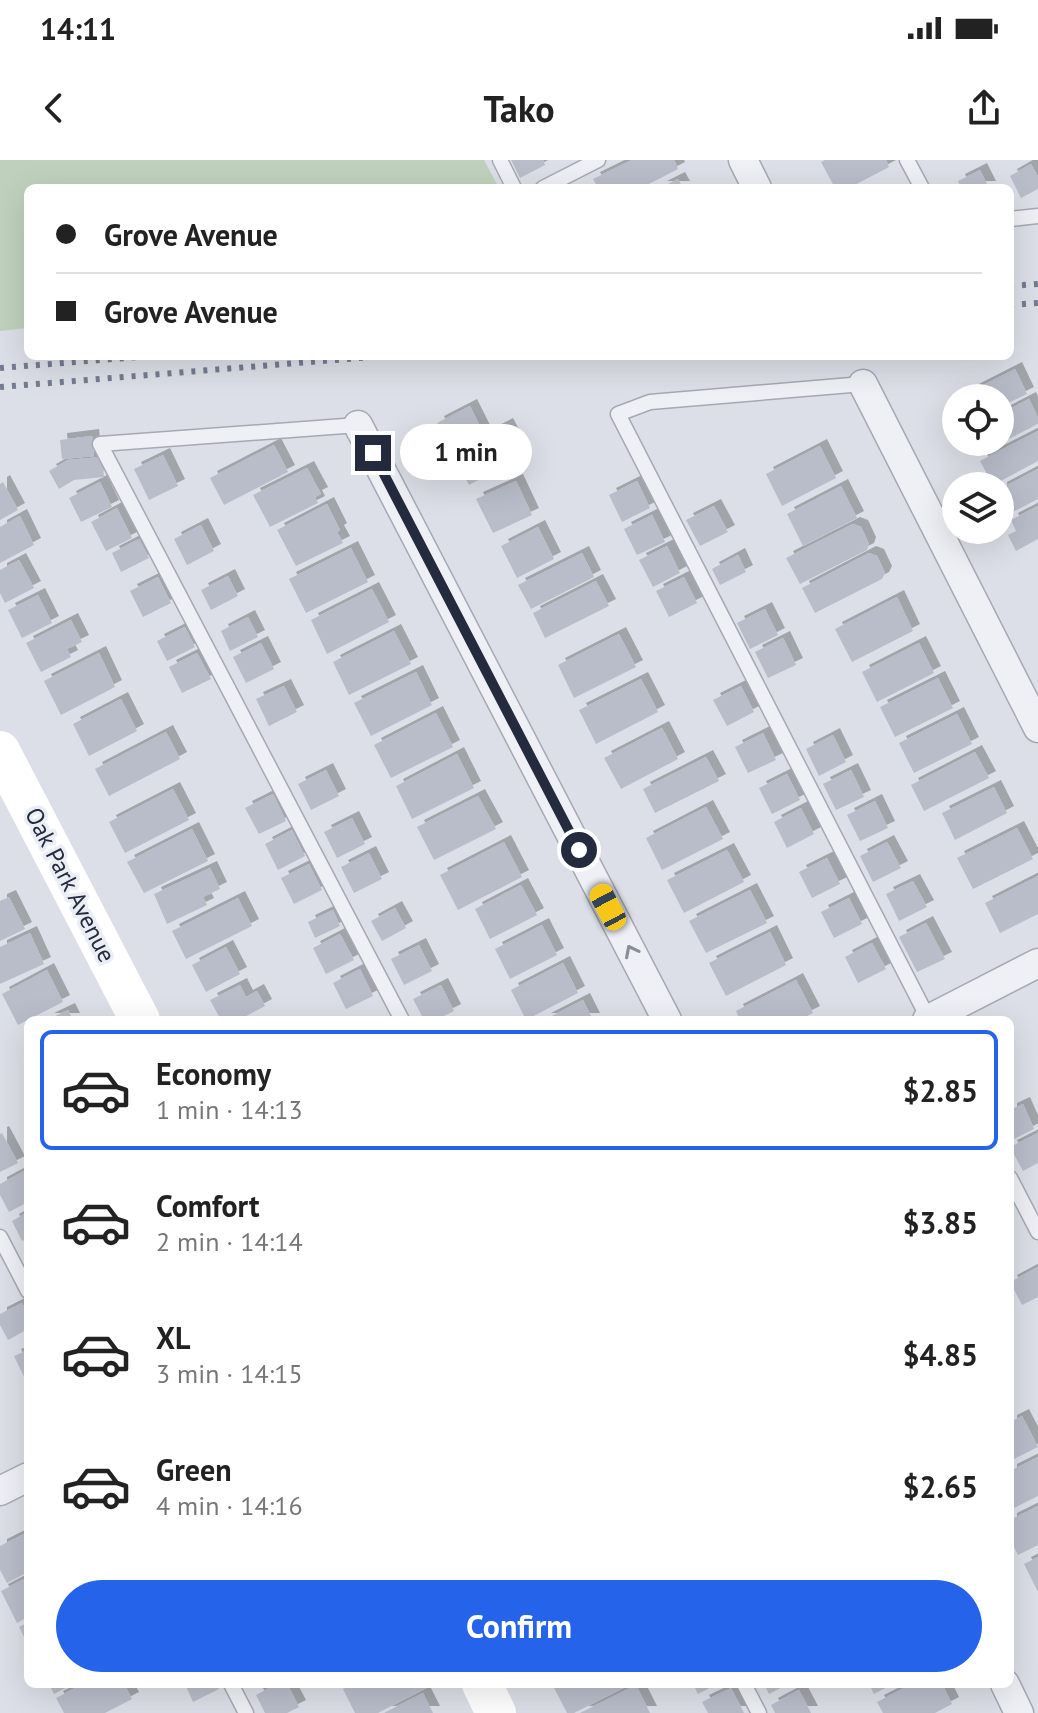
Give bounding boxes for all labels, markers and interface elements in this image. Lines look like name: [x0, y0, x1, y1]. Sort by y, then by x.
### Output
text: 14:11: [40, 9, 116, 48]
text: Tako: [483, 85, 555, 132]
icon: back: [32, 86, 76, 130]
icon: share: [962, 86, 1006, 130]
text: Grove Avenue: [104, 215, 278, 254]
text: Grove Avenue: [104, 292, 278, 331]
map controls: [942, 384, 1014, 544]
button: locate: [942, 384, 1014, 456]
callout: 1 min: [401, 425, 533, 481]
route end: [355, 435, 391, 471]
text: 1 min: [434, 435, 498, 468]
button: layers: [942, 472, 1014, 544]
street label: Oak Park Avenue: [18, 802, 123, 967]
route start: [561, 832, 597, 868]
car: [586, 880, 630, 934]
one-way arrow: [625, 944, 640, 959]
icon: car: [60, 1054, 132, 1126]
text: Economy: [156, 1054, 271, 1093]
text: $2.85: [903, 1071, 978, 1110]
text: 1 min · 14:13: [156, 1093, 303, 1126]
icon: car: [60, 1186, 132, 1258]
text: Comfort: [156, 1186, 259, 1225]
text: $3.85: [903, 1203, 978, 1242]
text: 2 min · 14:14: [156, 1225, 303, 1258]
icon: car: [60, 1318, 132, 1390]
text: XL: [156, 1318, 190, 1357]
text: $4.85: [903, 1335, 978, 1374]
text: 3 min · 14:15: [156, 1357, 303, 1390]
icon: car: [60, 1450, 132, 1522]
text: Green: [156, 1450, 231, 1489]
text: $2.65: [903, 1467, 978, 1506]
text: 4 min · 14:16: [156, 1489, 303, 1522]
button: Confirm: [56, 1580, 982, 1672]

